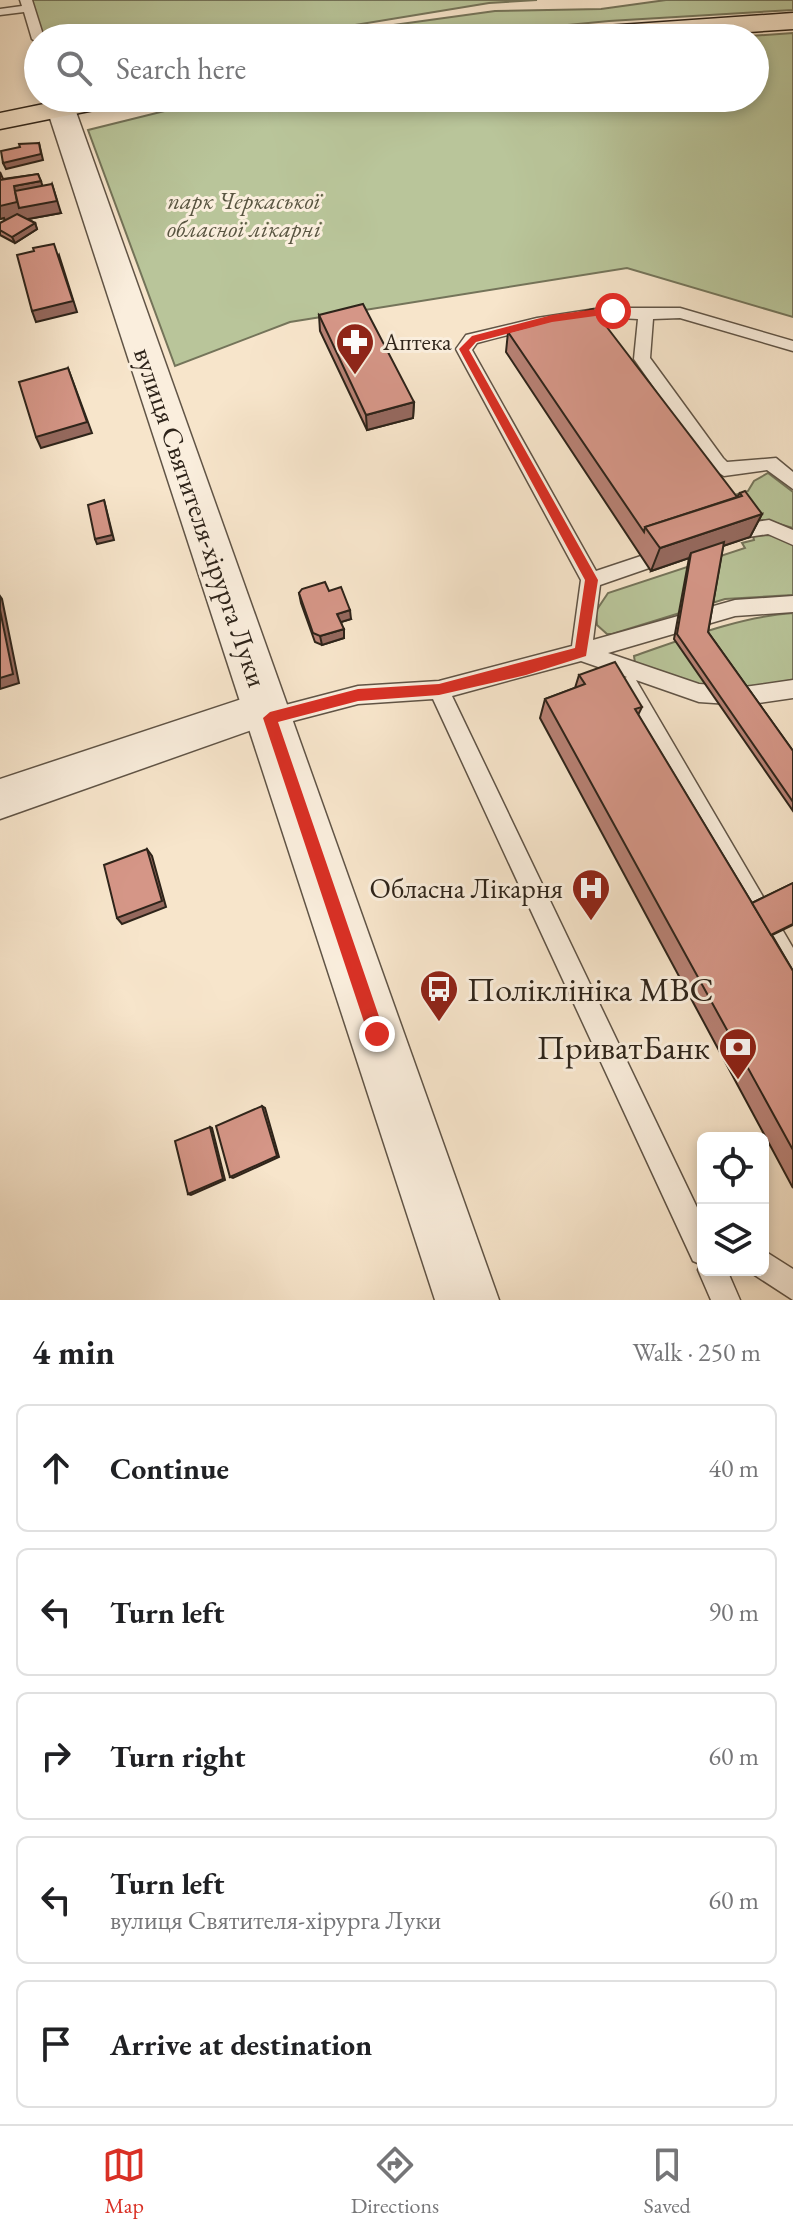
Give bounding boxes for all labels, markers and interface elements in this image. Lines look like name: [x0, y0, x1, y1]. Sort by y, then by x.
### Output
search box: [24, 24, 769, 112]
icon: search: [52, 46, 96, 90]
text: Search here: [116, 49, 246, 88]
park label: парк Черкаської обласної лікарні: [167, 185, 324, 244]
route start: [595, 293, 631, 329]
pharmacy icon: Аптека: [334, 321, 376, 376]
place label: Аптека: [382, 326, 452, 357]
street label: вулиця Святителя-хірурга Луки: [126, 342, 276, 692]
hospital icon: Обласна Лікарня: [570, 867, 612, 922]
place label: Обласна Лікарня: [370, 870, 563, 906]
place label: Поліклініка МВС: [467, 967, 714, 1011]
bus stop icon: Поліклініка МВС: [418, 968, 460, 1023]
route end: [359, 1016, 395, 1052]
place label: ПриватБанк: [537, 1025, 710, 1069]
bank icon: ПриватБанк: [717, 1026, 759, 1081]
map controls: [697, 1132, 769, 1276]
button: locate: [697, 1132, 769, 1204]
button: layers: [697, 1204, 769, 1276]
text: 4 min: [32, 1330, 115, 1374]
text: Walk · 250 m: [633, 1335, 761, 1369]
icon: ahead: [34, 1446, 78, 1490]
text: Continue: [110, 1449, 229, 1488]
text: 40 m: [709, 1451, 759, 1485]
icon: left: [34, 1590, 78, 1634]
text: Turn left: [110, 1593, 224, 1632]
text: 90 m: [709, 1595, 759, 1629]
icon: right: [34, 1734, 78, 1778]
text: Turn right: [110, 1737, 246, 1776]
text: 60 m: [709, 1739, 759, 1773]
text: Turn left: [110, 1864, 224, 1903]
icon: left: [34, 1878, 78, 1922]
text: 60 m: [709, 1883, 759, 1917]
text: вулиця Святителя-хірурга Луки: [110, 1903, 441, 1937]
icon: arrive: [34, 2022, 78, 2066]
text: Arrive at destination: [110, 2025, 372, 2064]
tab: Map: [102, 2143, 146, 2220]
tab: Directions: [351, 2143, 439, 2220]
tab: Saved: [644, 2143, 691, 2220]

